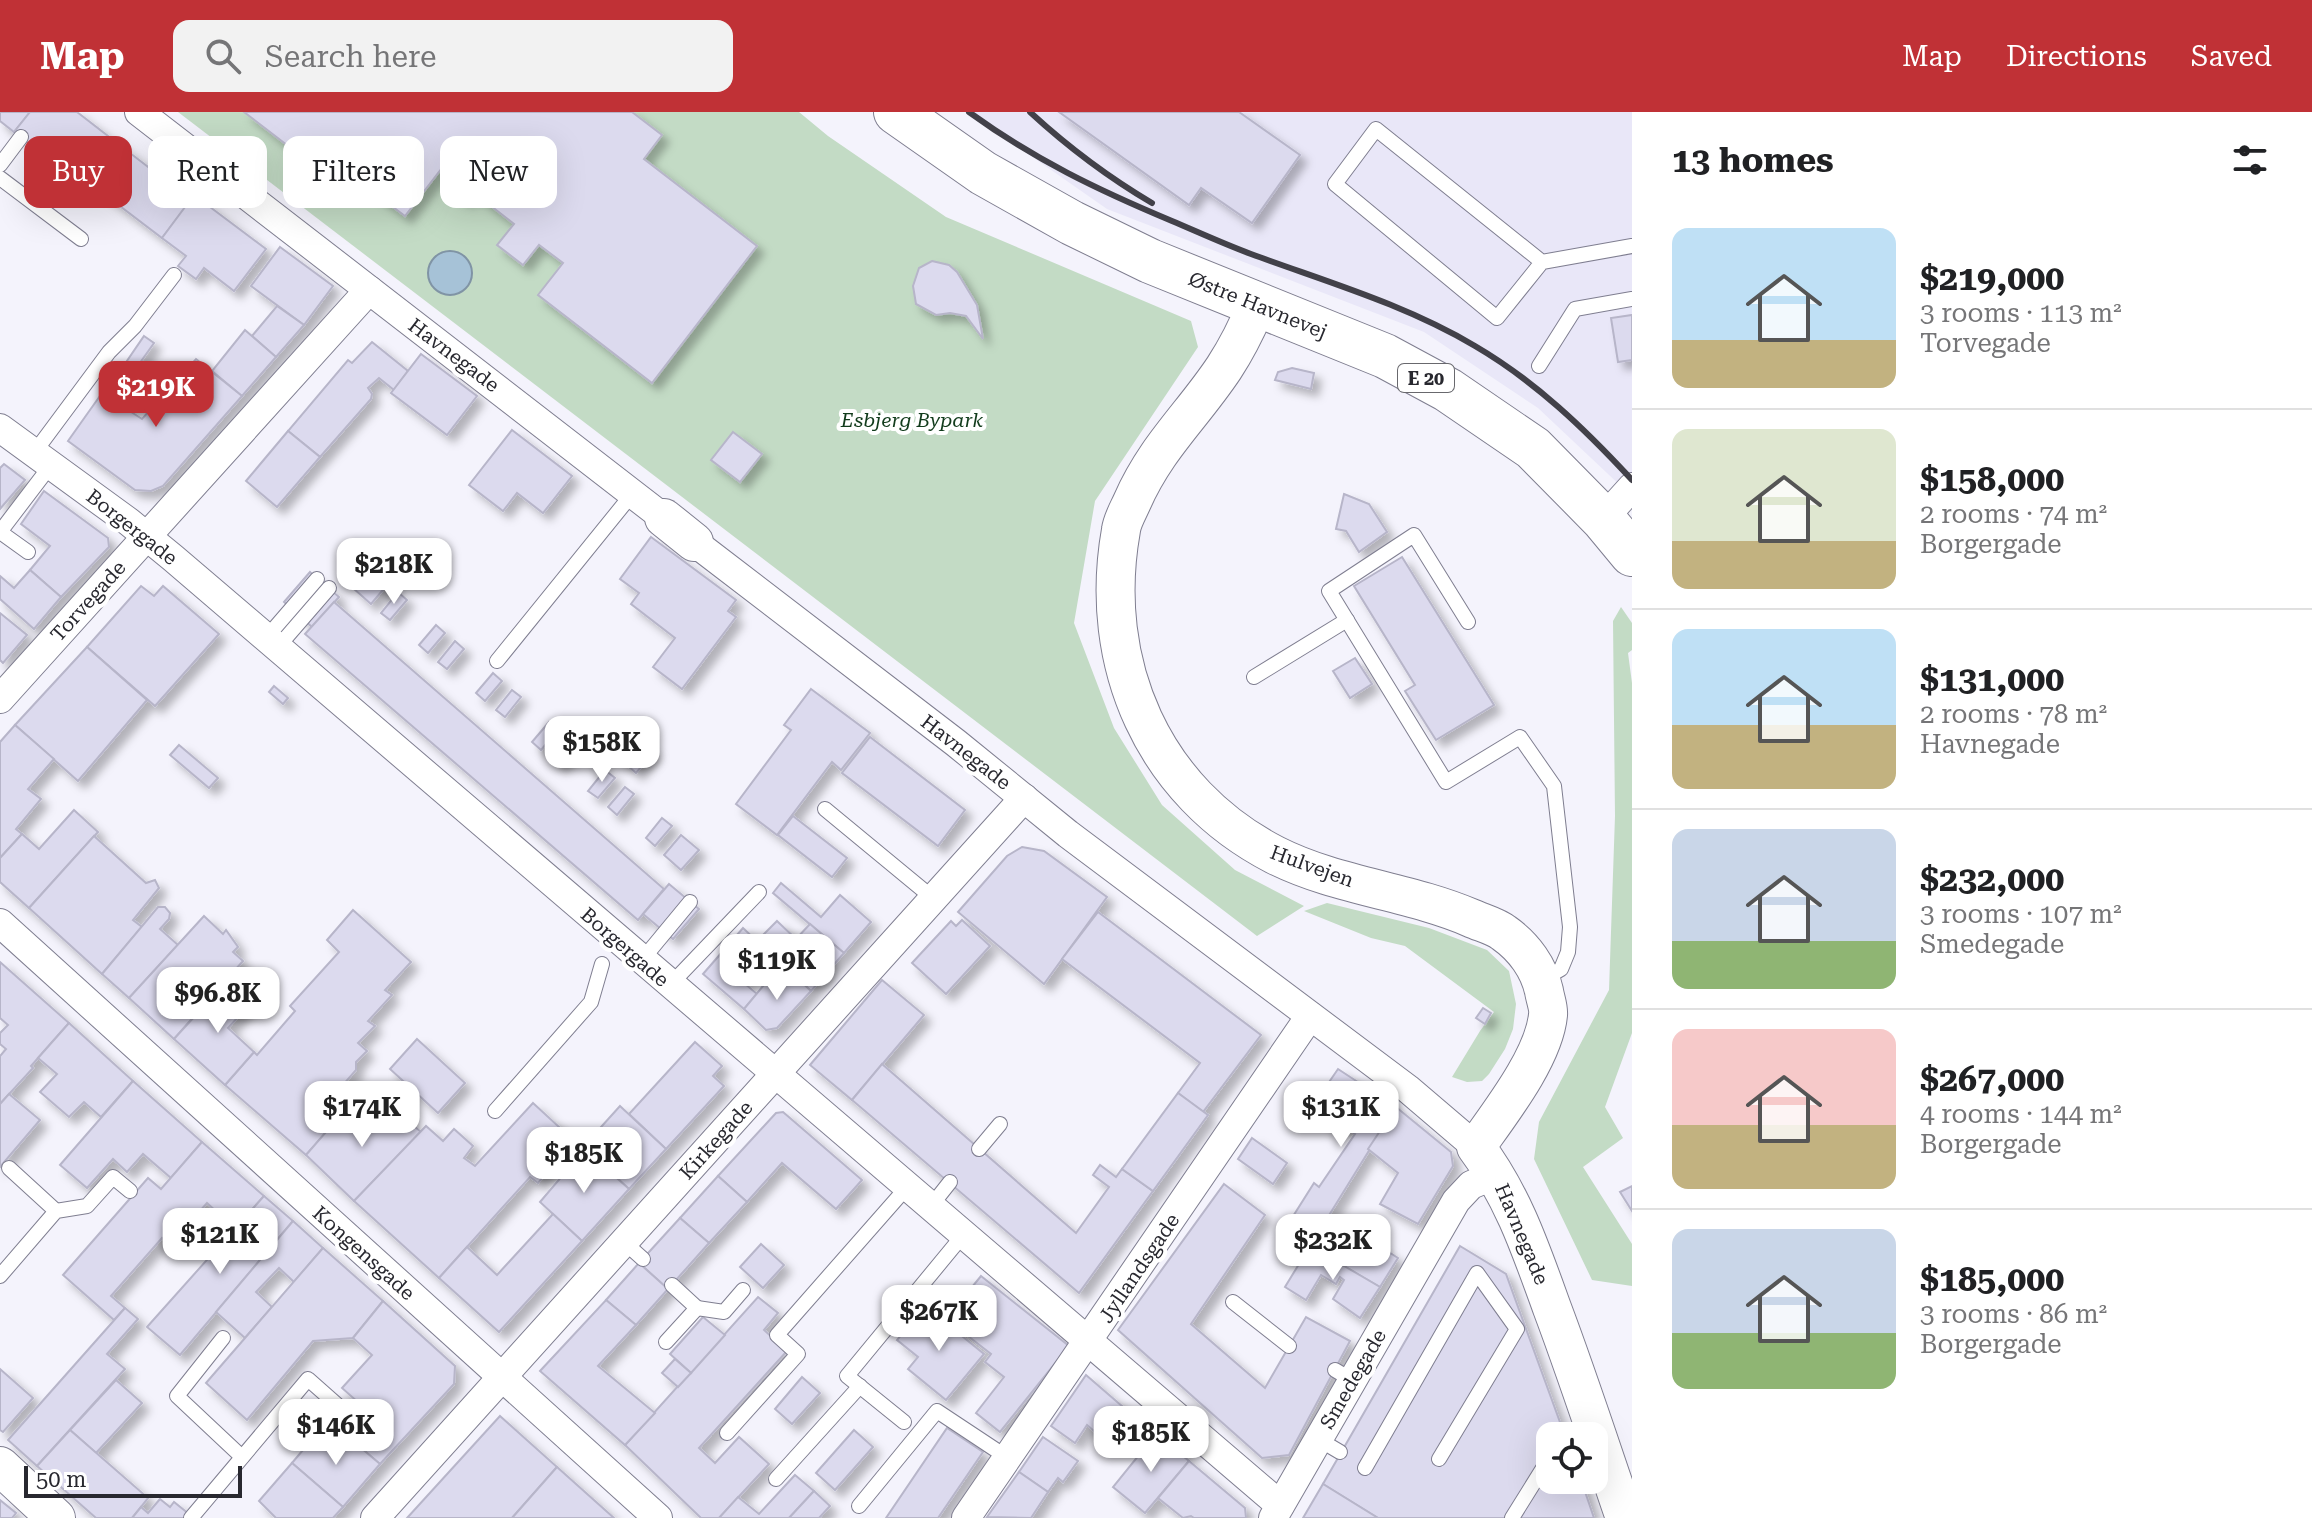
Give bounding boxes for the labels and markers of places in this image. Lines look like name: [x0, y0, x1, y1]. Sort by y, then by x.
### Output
pin: $219K: [100, 361, 212, 429]
pin: $218K: [338, 538, 450, 606]
pin: $158K: [546, 716, 658, 784]
pin: $119K: [721, 934, 833, 1002]
pin: $96.8K: [153, 967, 283, 1035]
pin: $174K: [306, 1081, 418, 1149]
pin: $131K: [1285, 1081, 1397, 1149]
pin: $185K: [528, 1127, 640, 1195]
pin: $121K: [164, 1208, 276, 1276]
pin: $232K: [1277, 1214, 1389, 1282]
pin: $267K: [883, 1285, 995, 1353]
pin: $146K: [280, 1399, 392, 1467]
pin: $185K: [1095, 1406, 1207, 1474]

